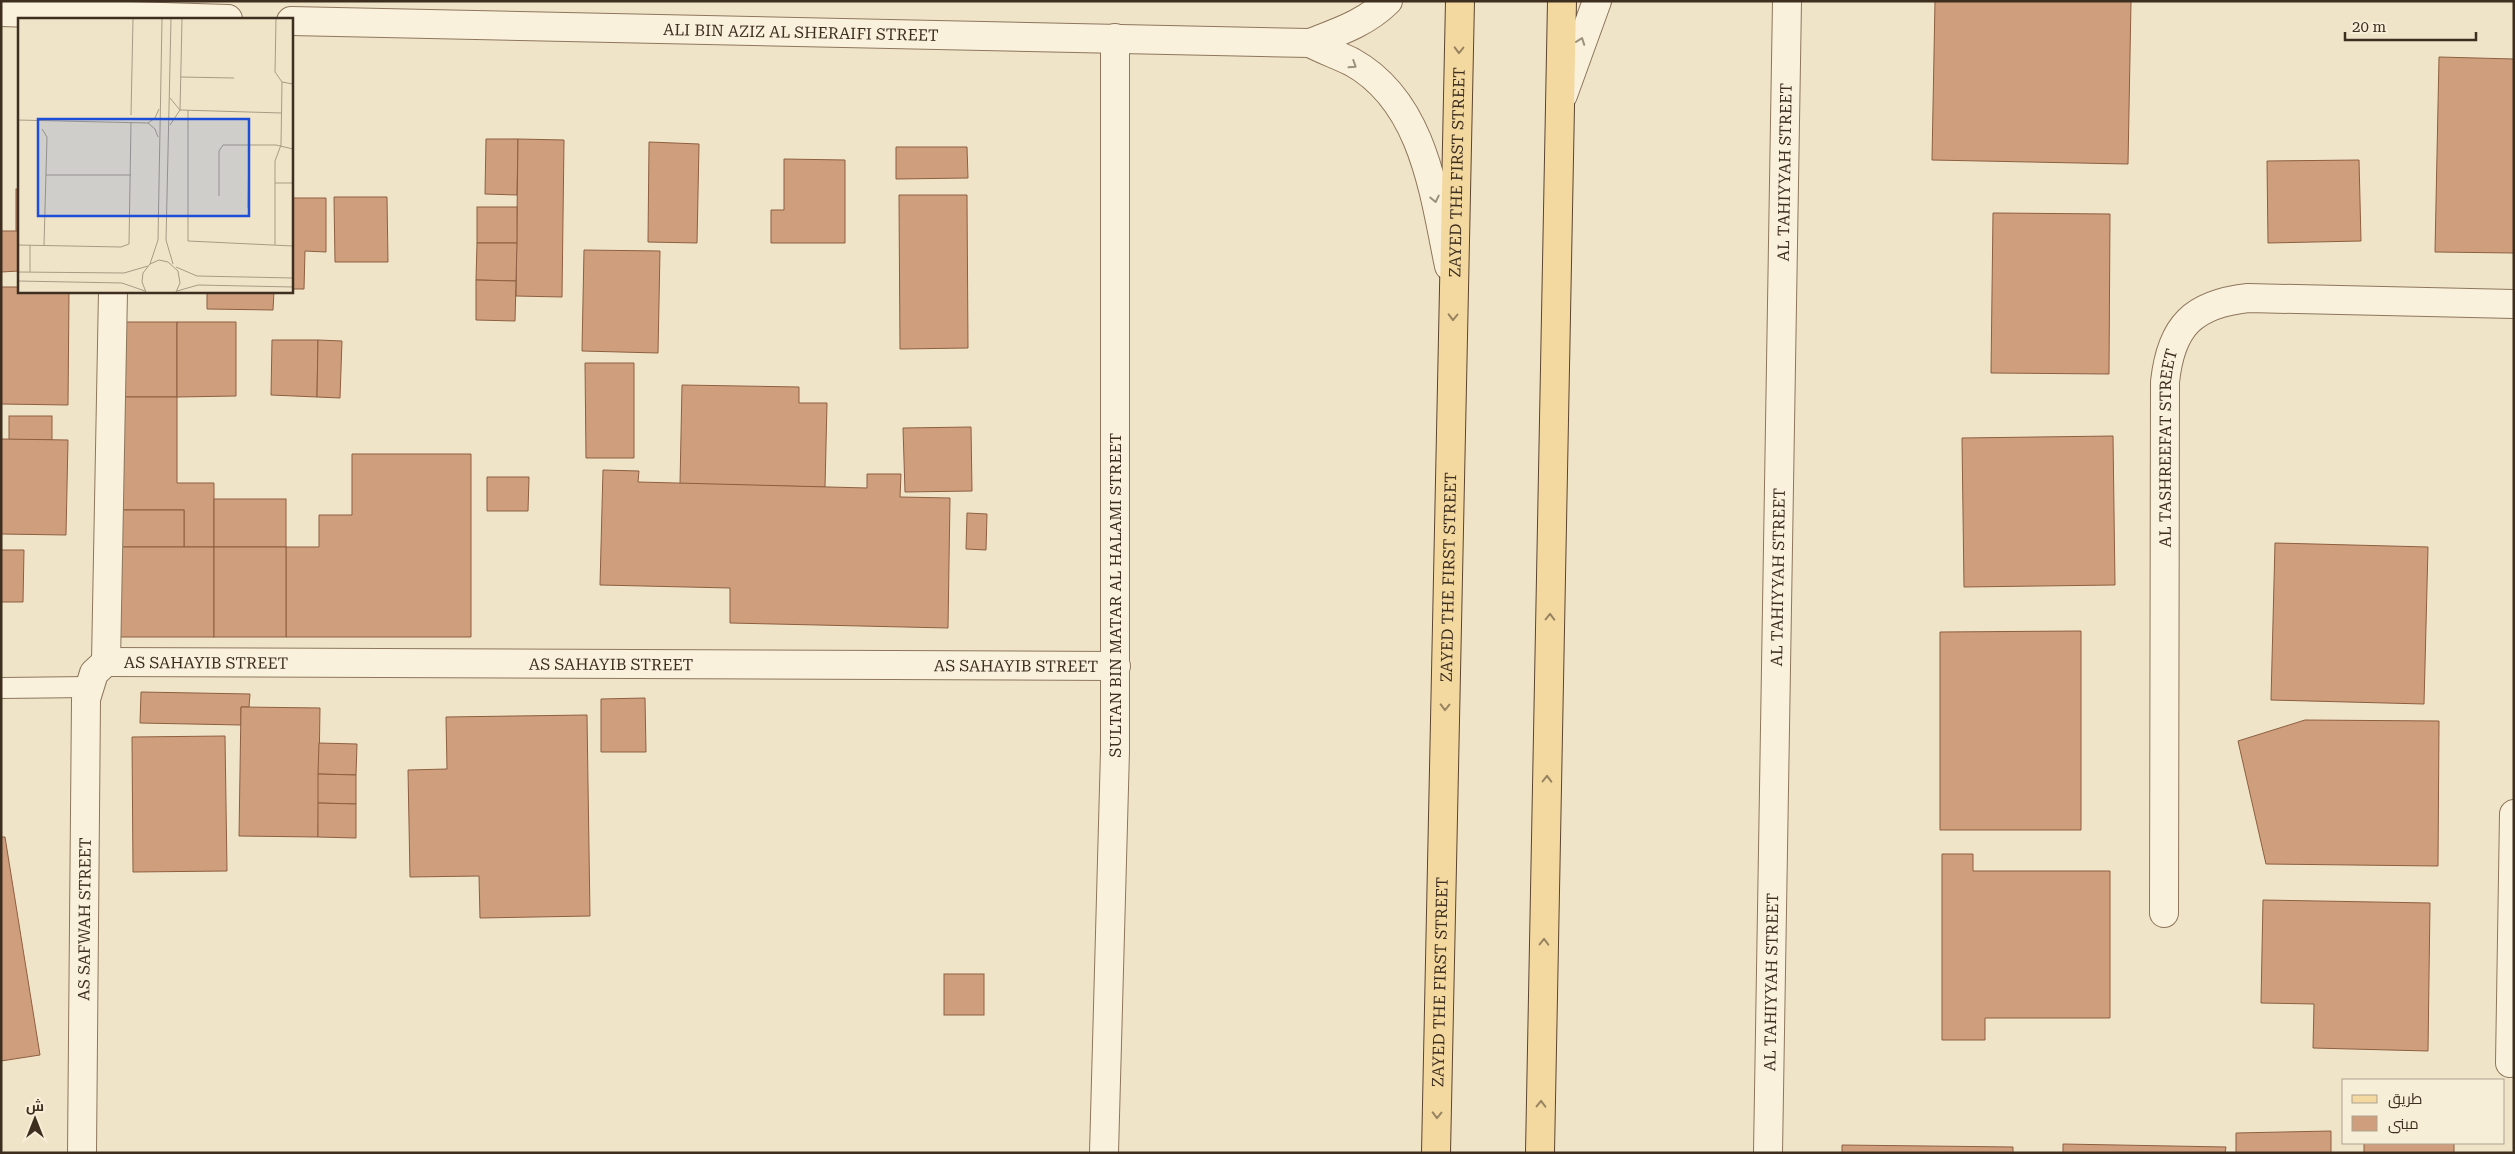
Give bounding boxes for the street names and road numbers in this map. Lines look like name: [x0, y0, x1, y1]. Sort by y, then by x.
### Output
street label: ALI BIN AZIZ AL SHERAIFI STREET: [663, 20, 939, 44]
street label: ZAYED THE FIRST STREET: [1445, 67, 1468, 277]
street label: AL TAHIYYAH STREET: [1773, 83, 1795, 261]
street label: AL TASHREEFAT STREET: [2155, 346, 2181, 547]
street label: SULTAN BIN MATAR AL HALAMI STREET: [1105, 432, 1125, 758]
street label: ZAYED THE FIRST STREET: [1436, 472, 1460, 682]
street label: AL TAHIYYAH STREET: [1767, 487, 1788, 666]
street label: AS SAHAYIB STREET: [124, 653, 289, 672]
street label: AS SAHAYIB STREET: [529, 654, 694, 674]
street label: AS SAHAYIB STREET: [934, 656, 1099, 675]
street label: AS SAFWAH STREET: [74, 837, 94, 1001]
street label: ZAYED THE FIRST STREET: [1428, 876, 1451, 1087]
street label: AL TAHIYYAH STREET: [1760, 892, 1782, 1071]

